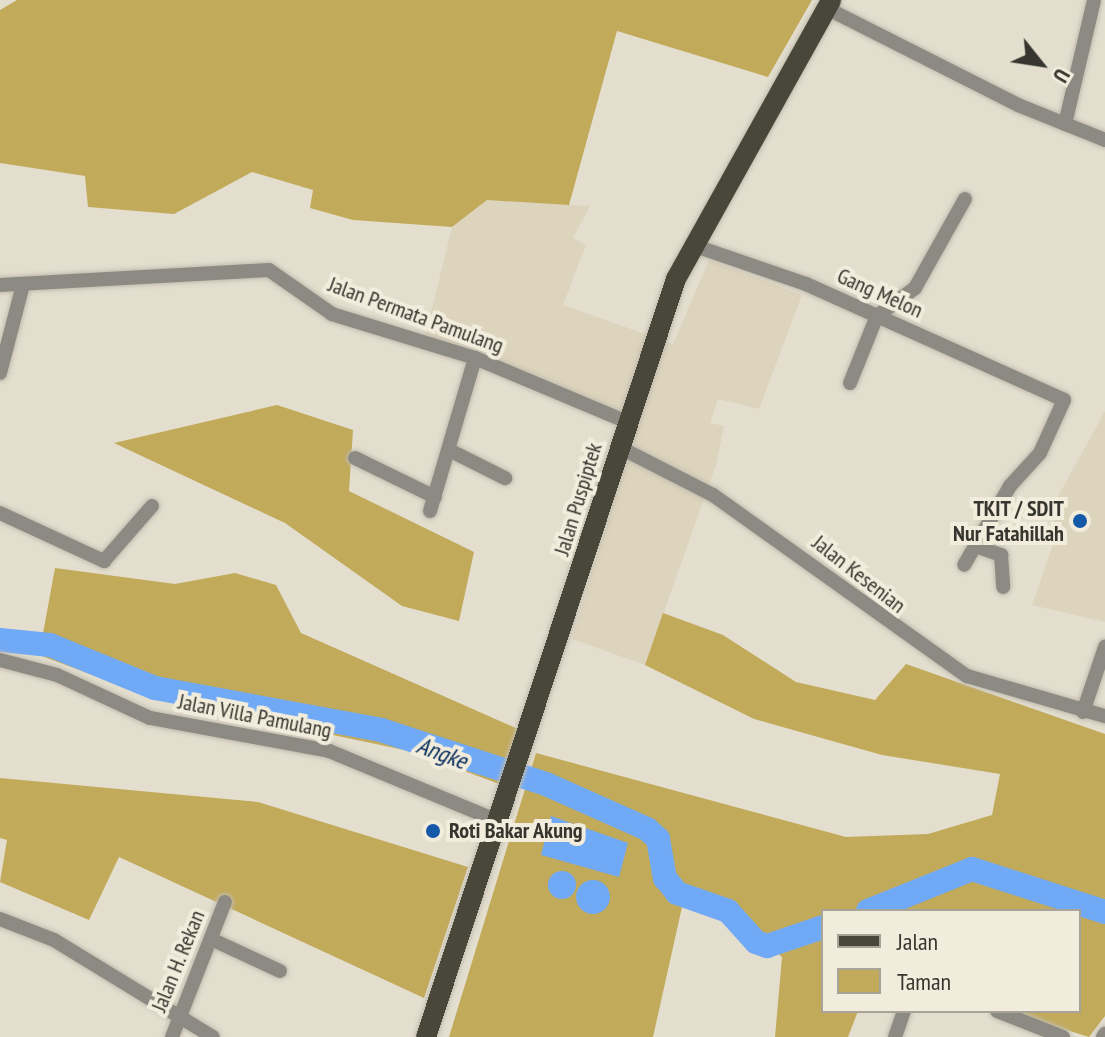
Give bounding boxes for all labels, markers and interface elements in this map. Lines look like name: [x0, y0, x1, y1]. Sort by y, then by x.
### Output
north arrow: [1001, 24, 1081, 104]
text: U: [1047, 64, 1077, 88]
street label: Gang Melon: [833, 262, 927, 324]
street label: Jalan Permata Pamulang: [325, 271, 507, 359]
street label: Jalan Puspiptek: [548, 440, 608, 558]
place label: TKIT / SDIT Nur Fatahillah: [953, 495, 1064, 546]
marker: TKIT / SDIT Nur Fatahillah: [1071, 512, 1089, 530]
street label: Jalan Kesenian: [807, 529, 911, 619]
street label: Jalan Villa Pamulang: [176, 688, 334, 744]
water label: Angke: [413, 731, 471, 775]
place label: Roti Bakar Akung: [449, 818, 583, 844]
marker: Roti Bakar Akung: [424, 822, 442, 840]
street label: Jalan H. Rekan: [145, 906, 211, 1016]
legend: [821, 909, 1081, 1013]
text: Jalan: [897, 926, 938, 957]
text: Taman: [897, 966, 951, 997]

